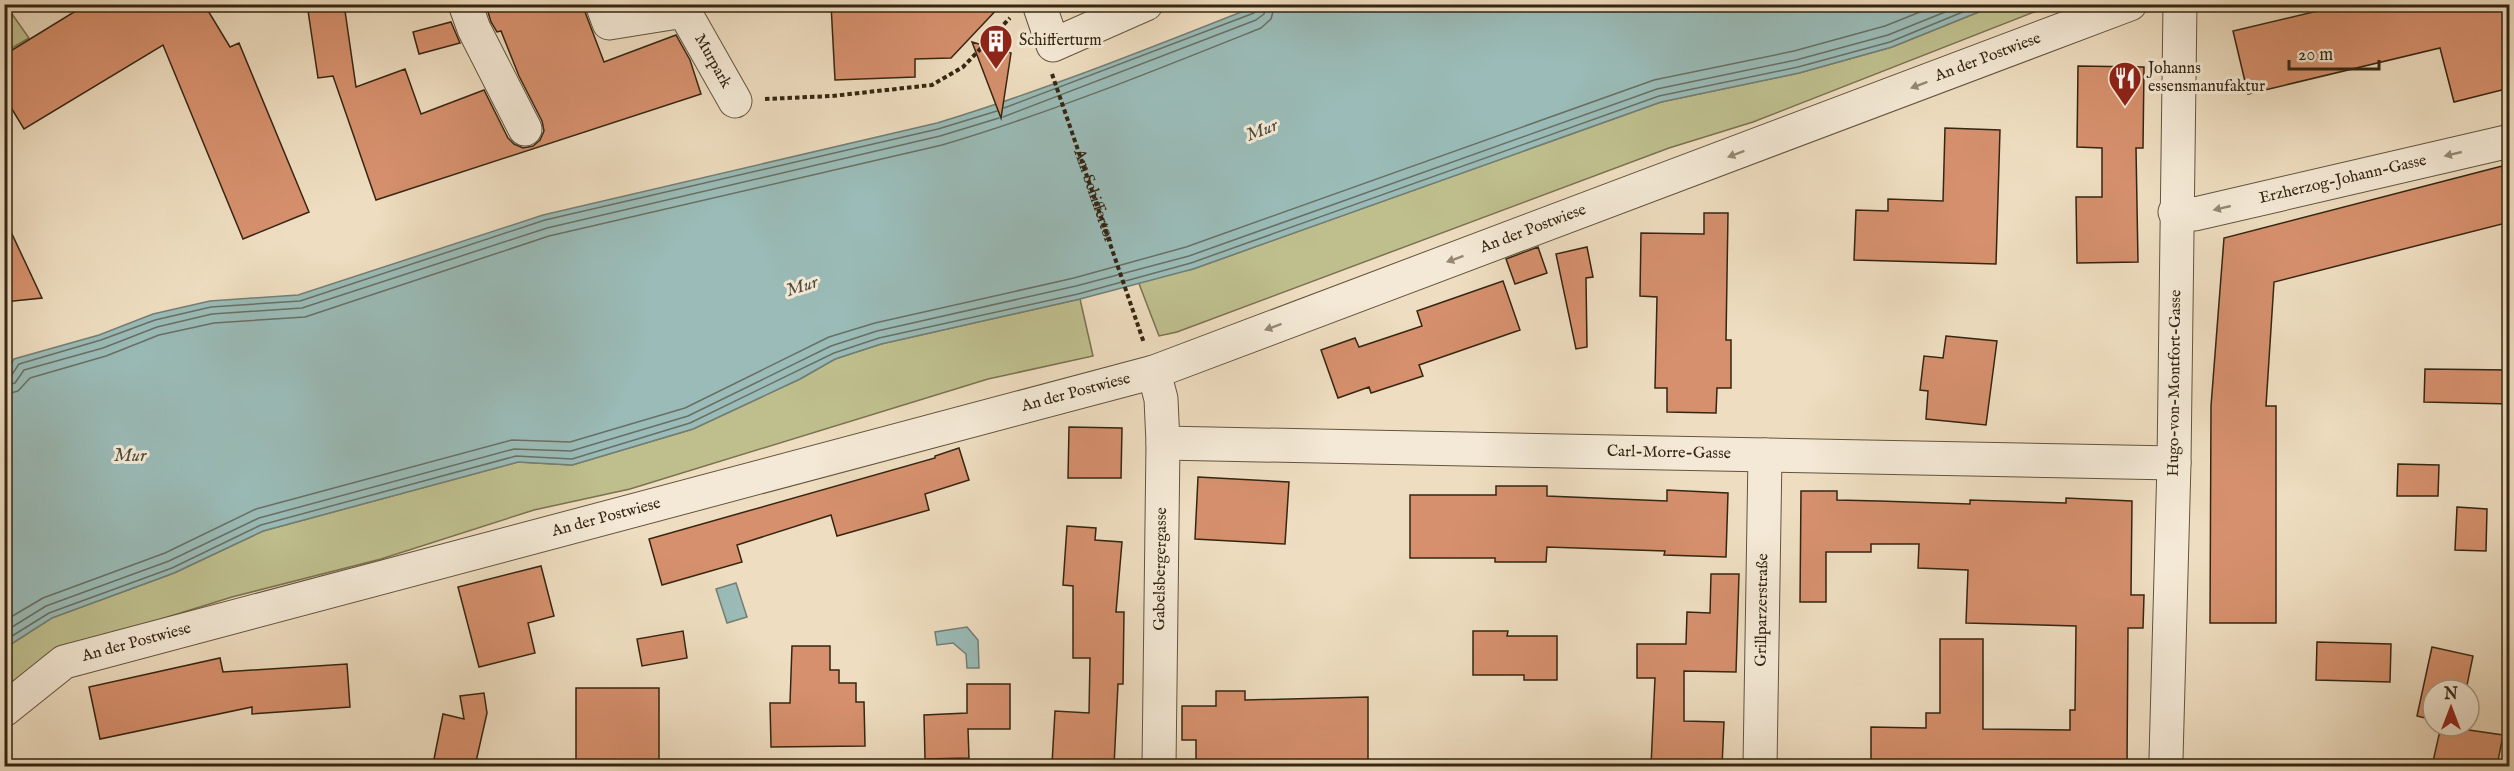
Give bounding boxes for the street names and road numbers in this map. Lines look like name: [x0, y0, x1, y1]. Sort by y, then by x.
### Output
street label: An der Postwiese: [1931, 28, 2044, 87]
street label: Murpark: [689, 31, 736, 92]
street label: Am Schiffertor: [1068, 146, 1119, 245]
street label: Erzherzog-Johann-Gasse: [2257, 151, 2429, 209]
street label: An der Postwiese: [1476, 200, 1589, 258]
street label: Hugo-von-Montfort-Gasse: [2164, 290, 2186, 477]
street label: An der Postwiese: [1018, 369, 1133, 417]
street label: Carl-Morre-Gasse: [1607, 442, 1731, 464]
street label: An der Postwiese: [549, 494, 663, 542]
street label: Gabelsbergergasse: [1150, 507, 1172, 631]
street label: Grillparzerstraße: [1752, 553, 1773, 667]
street label: An der Postwiese: [79, 619, 193, 667]

